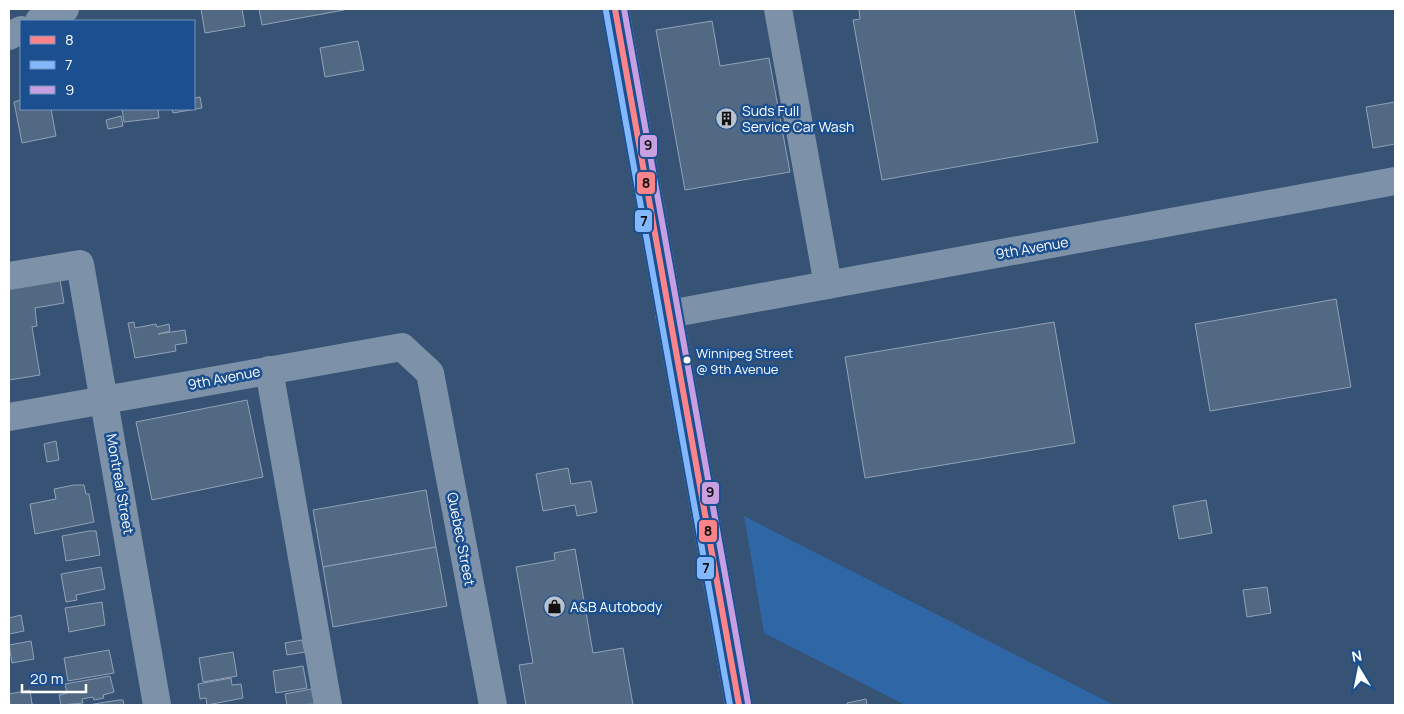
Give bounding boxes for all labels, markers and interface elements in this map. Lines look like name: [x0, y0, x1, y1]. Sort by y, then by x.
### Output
legend: [20, 20, 195, 110]
text: 8: [65, 29, 74, 50]
text: 7: [65, 54, 73, 75]
text: 9: [65, 79, 74, 100]
place label: Suds Full Service Car Wash: [742, 101, 854, 136]
building icon: Suds Full Service Car Wash: [714, 107, 738, 131]
line badge: 9: [639, 134, 658, 158]
text: 9: [644, 135, 652, 154]
line badge: 8: [636, 171, 656, 195]
text: 8: [642, 173, 650, 192]
line badge: 7: [634, 209, 653, 233]
text: 7: [640, 211, 648, 230]
street label: 9th Avenue: [994, 232, 1070, 263]
place label: Winnipeg Street @ 9th Avenue: [696, 344, 793, 378]
marker: Winnipeg Street @ 9th Avenue: [682, 355, 692, 365]
street label: 9th Avenue: [186, 361, 262, 394]
street label: Montreal Street: [102, 432, 139, 536]
line badge: 9: [701, 481, 720, 505]
text: 9: [706, 482, 714, 501]
street label: Quebec Street: [443, 491, 480, 588]
line badge: 8: [698, 519, 718, 543]
text: 8: [704, 521, 712, 540]
line badge: 7: [696, 556, 715, 580]
text: 7: [702, 558, 710, 577]
shop icon: A&B Autobody: [542, 595, 566, 619]
place label: A&B Autobody: [570, 597, 663, 616]
north arrow: [1334, 644, 1384, 694]
text: N: [1350, 645, 1363, 666]
scale bar: [22, 662, 86, 694]
text: 20 m: [30, 668, 63, 689]

